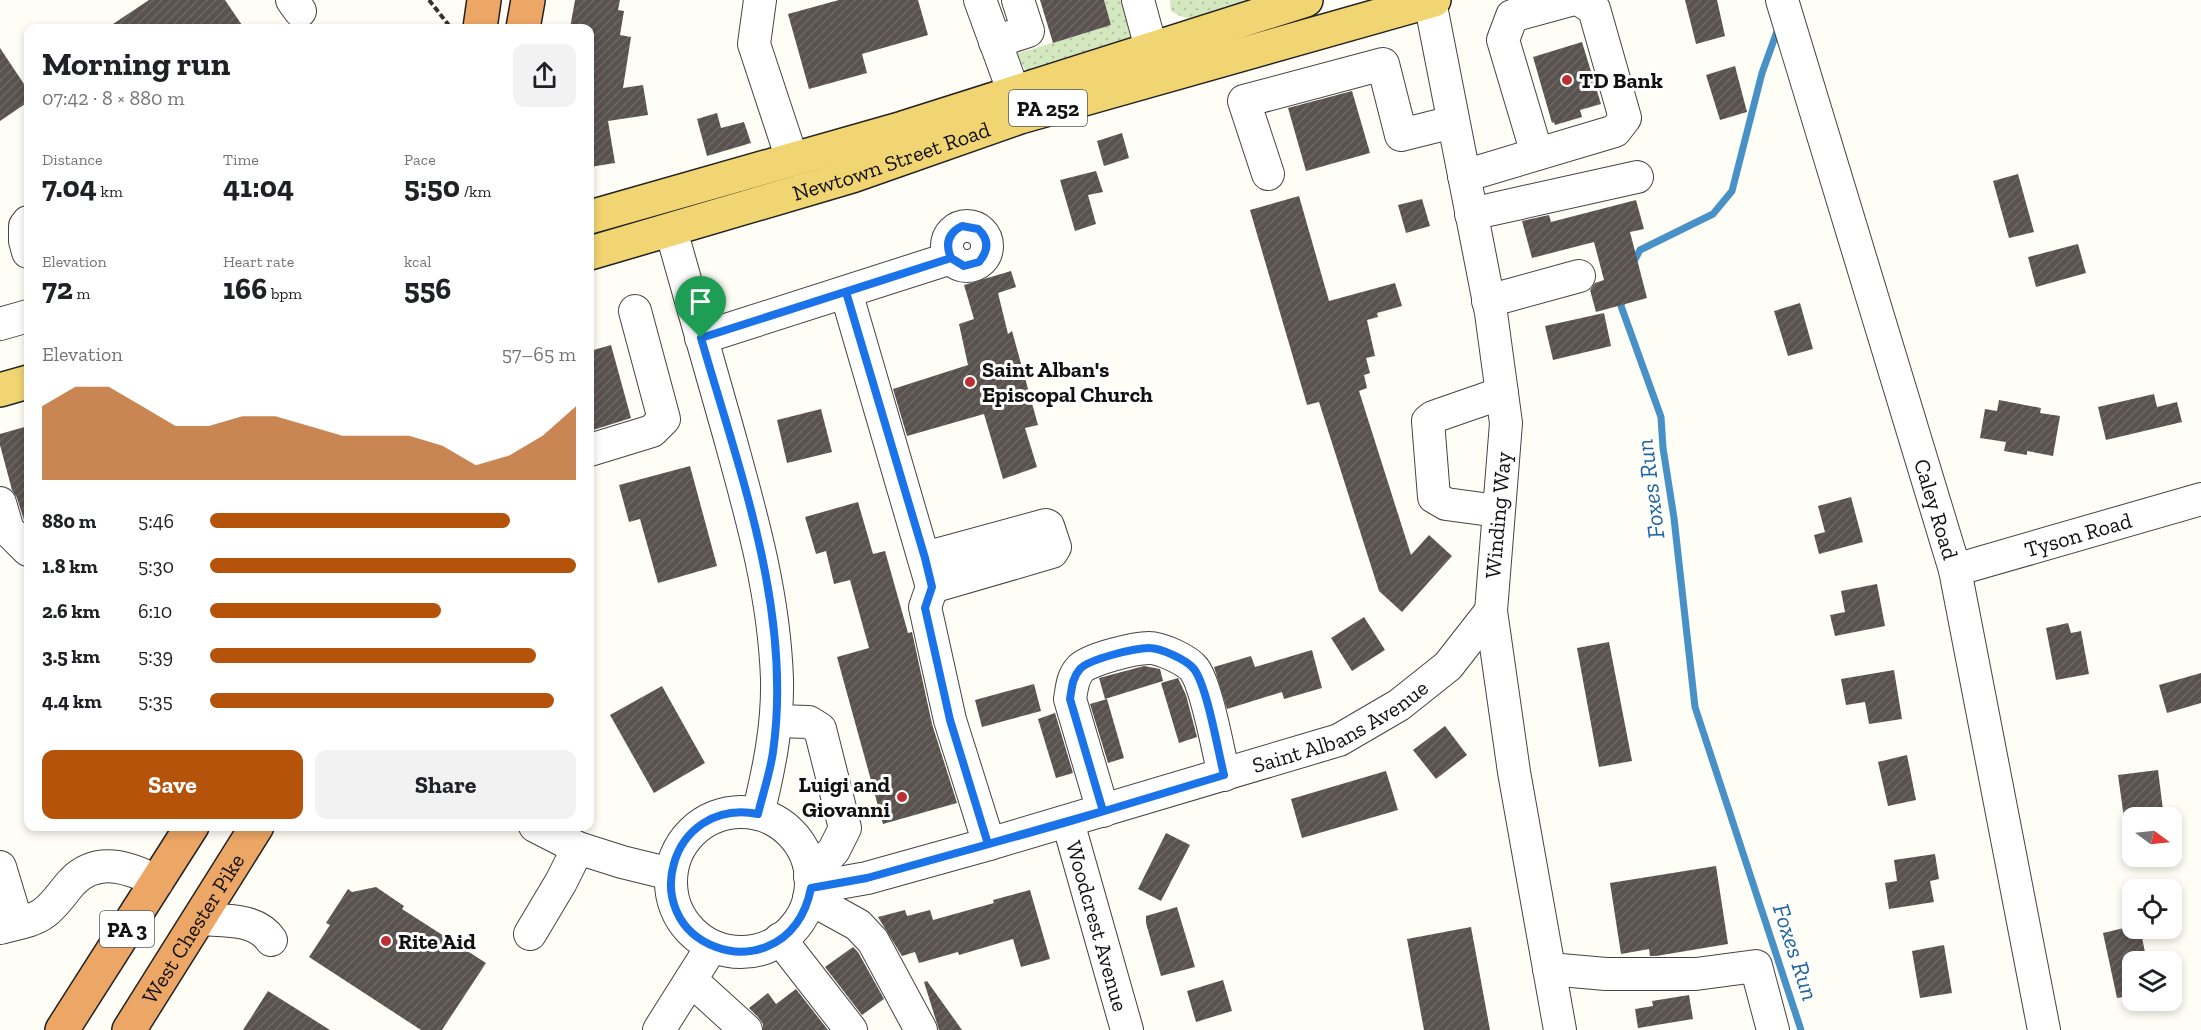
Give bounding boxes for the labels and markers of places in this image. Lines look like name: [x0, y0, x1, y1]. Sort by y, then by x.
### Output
place label: TD Bank: [1579, 67, 1663, 94]
marker: TD Bank: [1560, 73, 1574, 87]
pin: [675, 276, 726, 338]
place label: Saint Alban's Episcopal Church: [982, 356, 1153, 408]
marker: Saint Alban's Episcopal Church: [963, 375, 977, 389]
place label: Luigi and Giovanni: [799, 771, 890, 823]
marker: Luigi and Giovanni: [895, 790, 909, 804]
place label: Rite Aid: [398, 928, 476, 955]
marker: Rite Aid: [379, 934, 393, 948]

